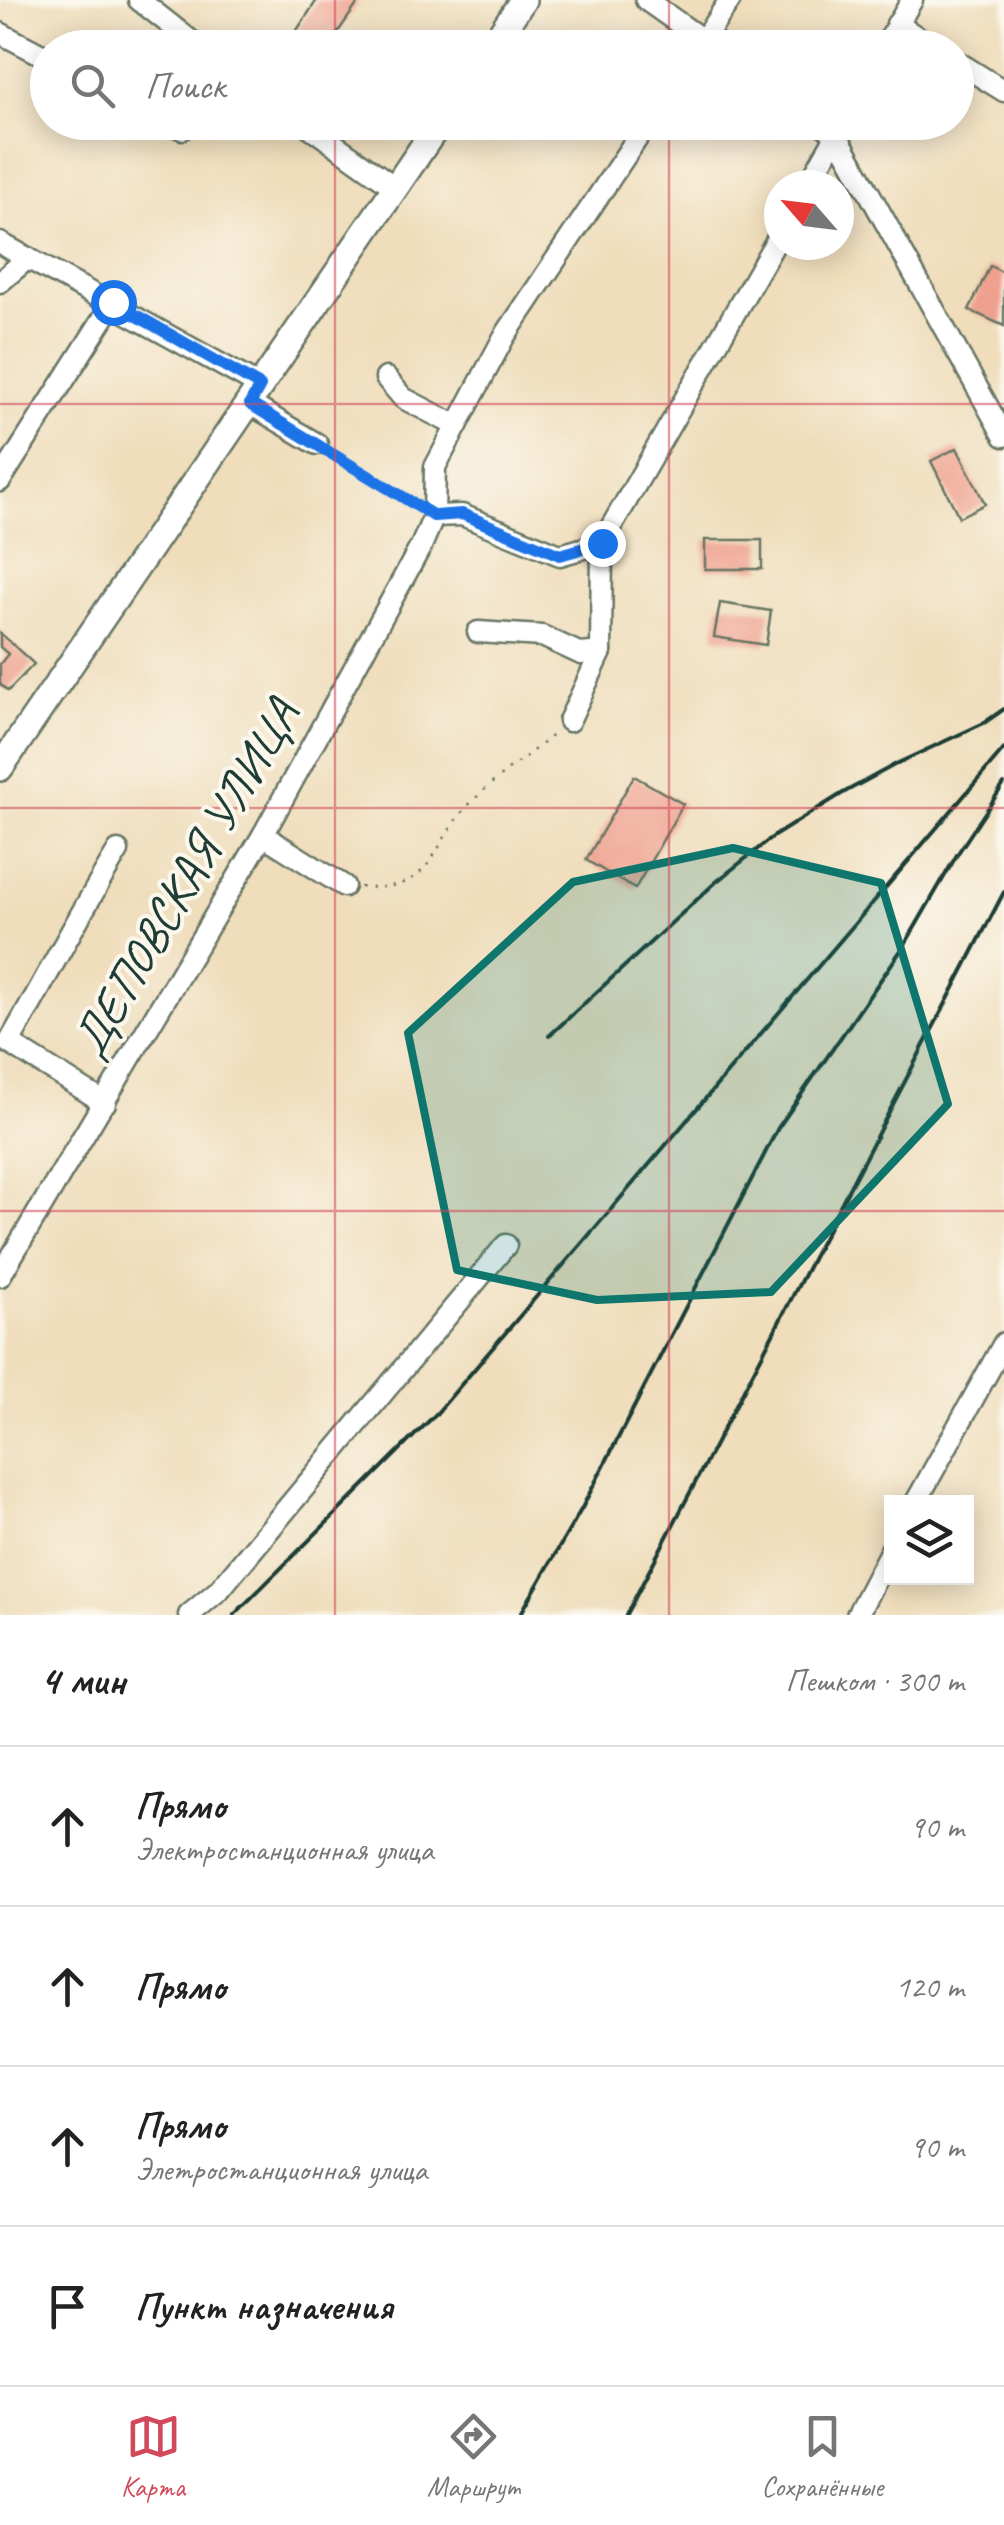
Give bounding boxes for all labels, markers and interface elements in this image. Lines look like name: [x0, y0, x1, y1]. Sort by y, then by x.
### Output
search box: [30, 30, 974, 140]
icon: search: [65, 58, 120, 113]
text: Поиск: [145, 62, 225, 109]
north arrow: [764, 170, 854, 260]
route start: [91, 280, 137, 326]
route end: [580, 521, 626, 567]
street label: ДЕПОВСКАЯ УЛИЦА: [57, 686, 314, 1068]
map controls: [884, 1495, 974, 1585]
button: layers: [884, 1495, 974, 1585]
text: 4 мин: [40, 1654, 125, 1707]
text: Пешком · 300 m: [785, 1660, 964, 1701]
text: Прямо: [135, 1782, 225, 1829]
icon: ahead: [40, 1799, 95, 1854]
text: 90 m: [910, 1806, 964, 1847]
text: Электростанционная улица: [135, 1829, 434, 1870]
icon: ahead: [40, 1959, 95, 2014]
text: Прямо: [135, 1963, 225, 2010]
text: 120 m: [895, 1966, 964, 2007]
text: Прямо: [135, 2102, 225, 2149]
icon: ahead: [40, 2119, 95, 2174]
text: 90 m: [910, 2126, 964, 2167]
text: Элетростанционная улица: [135, 2149, 427, 2190]
icon: arrive: [40, 2279, 95, 2334]
text: Пункт назначения: [135, 2283, 392, 2330]
tab: Карта: [121, 2409, 185, 2504]
tab: Маршрут: [427, 2409, 519, 2504]
tab: Сохранённые: [761, 2409, 883, 2504]

